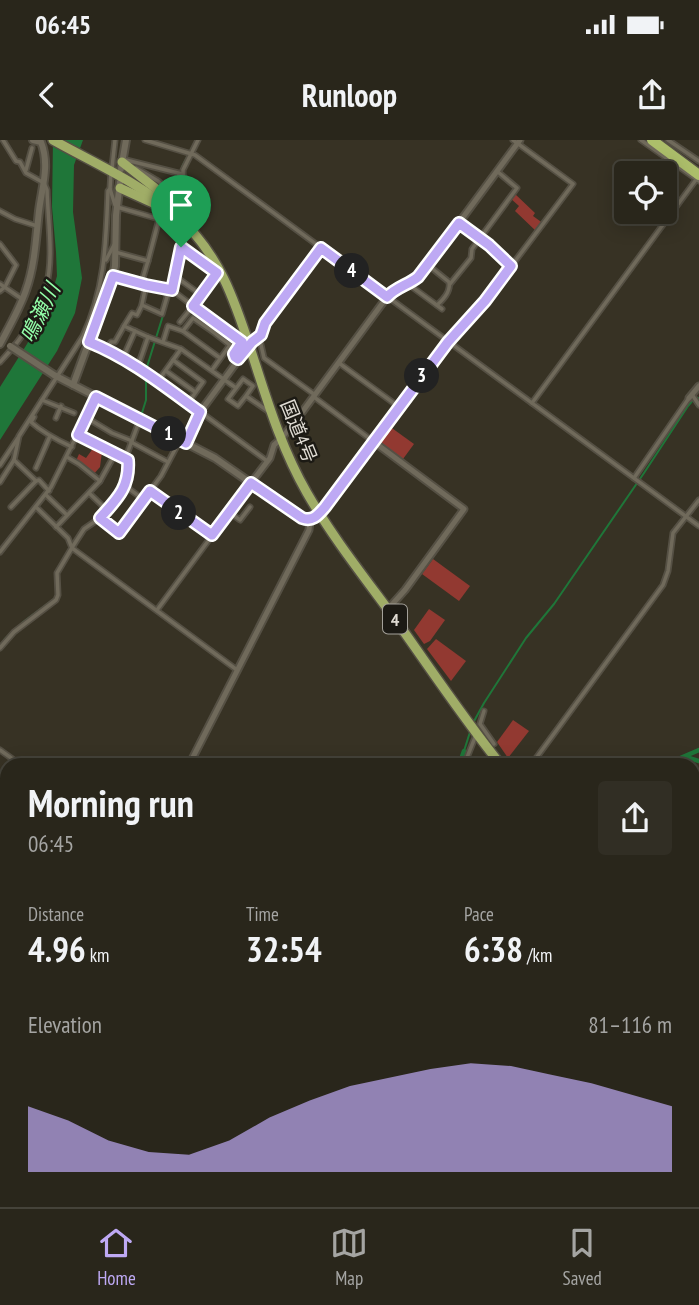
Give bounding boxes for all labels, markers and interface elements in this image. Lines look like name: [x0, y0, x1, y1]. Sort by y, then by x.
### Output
text: 06:45: [35, 8, 91, 41]
text: Runloop: [302, 74, 397, 116]
icon: back: [28, 76, 66, 114]
icon: share: [633, 76, 671, 114]
map controls: [614, 161, 677, 224]
button: locate: [614, 161, 677, 224]
pin: [151, 175, 211, 247]
icon: arrive: [162, 186, 200, 224]
pin: 4: [334, 254, 370, 288]
text: 4: [347, 258, 356, 282]
water label: 鳴瀬川: [14, 277, 67, 347]
pin: 3: [404, 358, 440, 394]
text: 3: [417, 363, 426, 387]
street label: 国道4号: [276, 396, 322, 466]
pin: 1: [152, 416, 186, 452]
text: 1: [164, 421, 173, 445]
pin: 2: [162, 496, 196, 530]
text: 2: [174, 500, 183, 524]
road number: 4: [383, 604, 407, 634]
text: Morning run: [28, 778, 194, 827]
button: share: [598, 781, 672, 855]
text: 06:45: [28, 829, 74, 858]
text: Distance: [28, 902, 84, 926]
text: Time: [246, 902, 279, 926]
text: Pace: [464, 902, 494, 926]
text: 4.96: [28, 926, 86, 972]
text: 32:54: [246, 926, 322, 972]
text: 6:38: [464, 926, 523, 972]
text: km: [86, 943, 109, 967]
text: /km: [523, 943, 552, 967]
text: Elevation: [28, 1010, 102, 1039]
text: 81–116 m: [588, 1010, 672, 1039]
tab: Home: [97, 1224, 136, 1290]
tab: Map: [330, 1224, 368, 1290]
tab: Saved: [563, 1224, 602, 1290]

